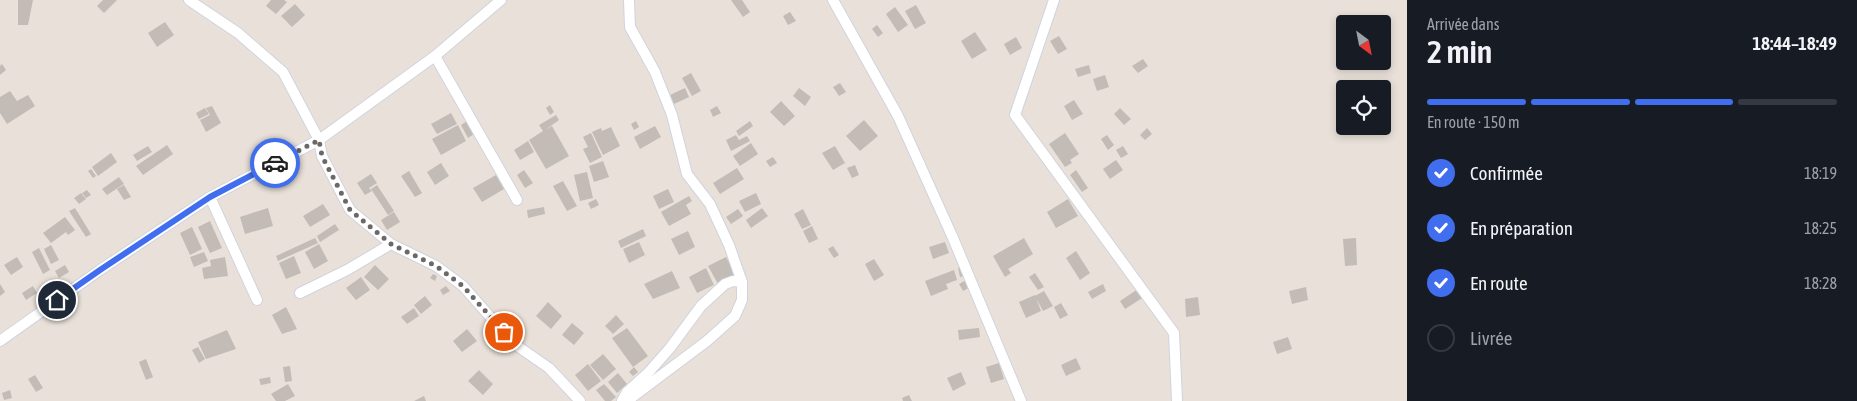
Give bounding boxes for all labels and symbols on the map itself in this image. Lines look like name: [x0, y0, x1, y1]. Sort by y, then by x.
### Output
north arrow: [1336, 15, 1391, 70]
courier: [250, 138, 300, 188]
pin: [36, 279, 78, 321]
pin: [483, 311, 525, 353]

